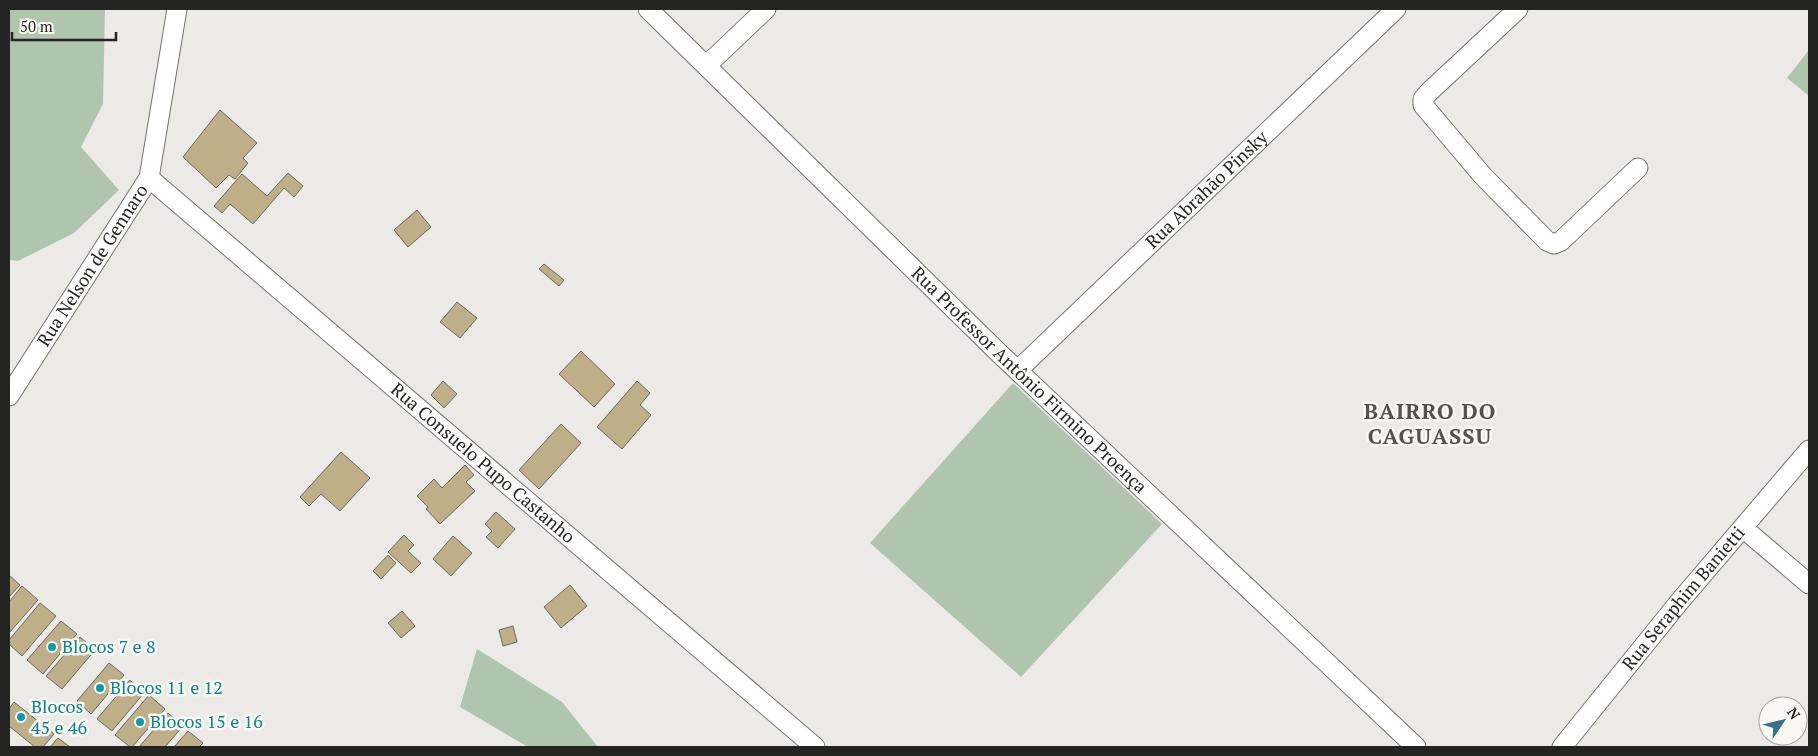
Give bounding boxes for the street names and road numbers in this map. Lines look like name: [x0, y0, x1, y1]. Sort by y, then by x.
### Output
street label: Rua Abrahão Pinsky: [1140, 124, 1273, 253]
street label: Rua Nelson de Gennaro: [31, 179, 153, 351]
street label: Rua Professor Antônio Firmino Proença: [907, 261, 1153, 498]
street label: Rua Consuelo Pupo Castanho: [386, 377, 581, 548]
street label: Rua Seraphim Banietti: [1616, 521, 1750, 675]

